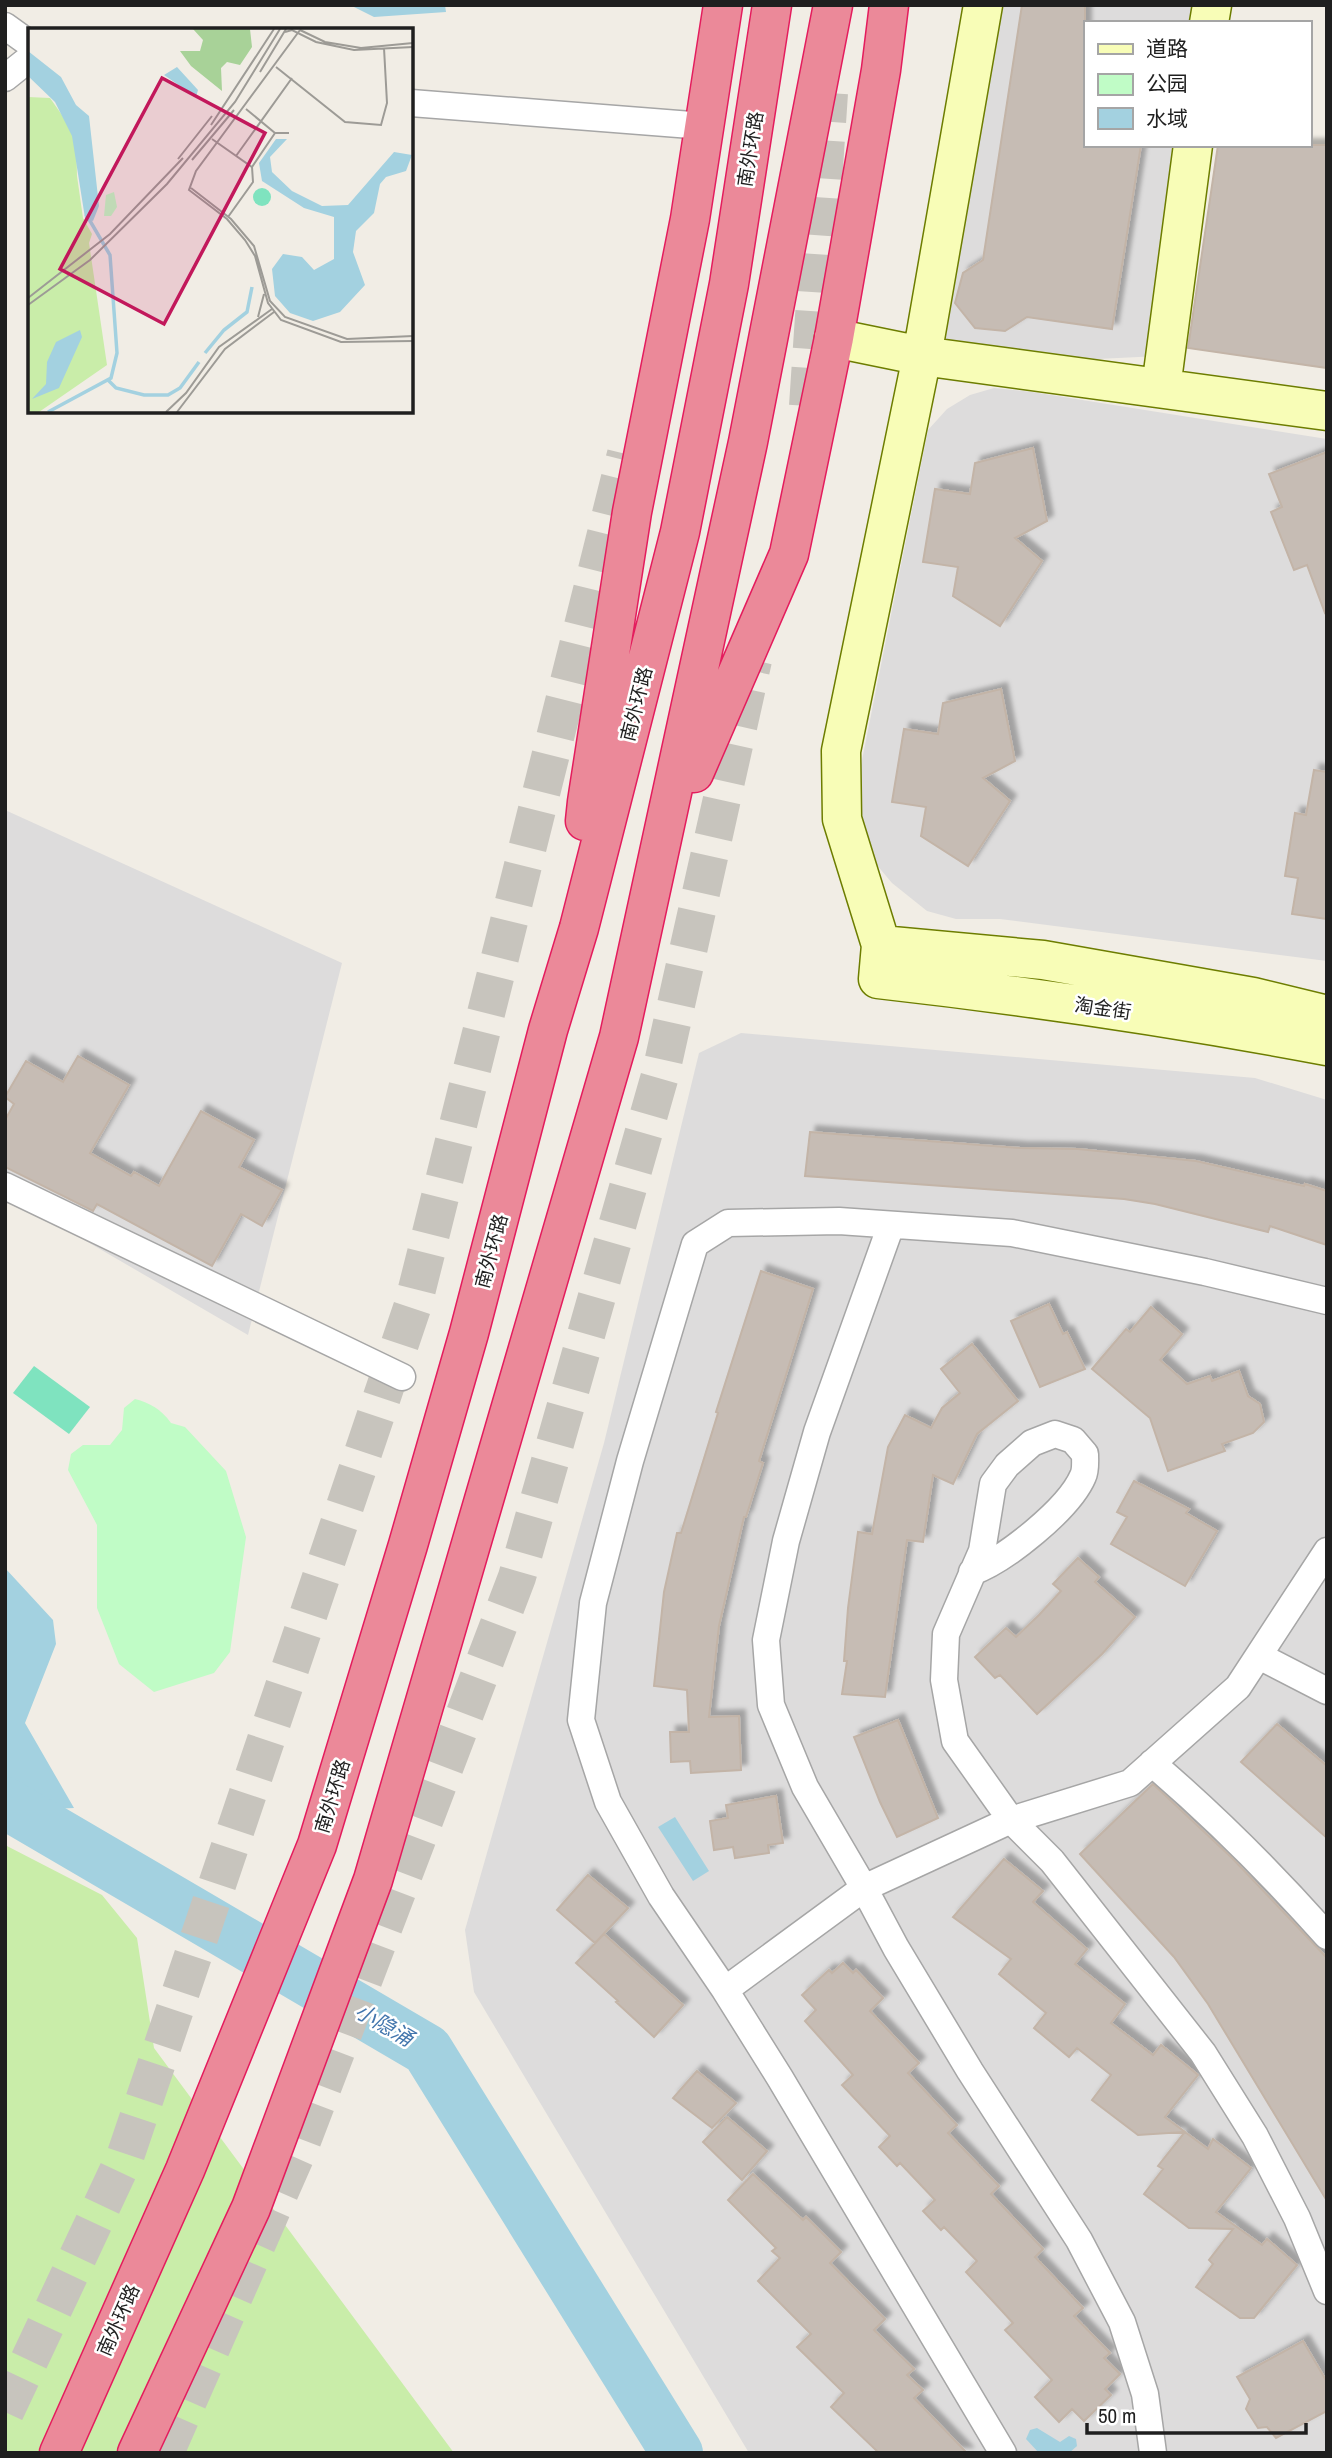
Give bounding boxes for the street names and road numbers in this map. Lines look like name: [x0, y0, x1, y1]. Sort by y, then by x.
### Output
street label: 南外环路: [731, 109, 769, 189]
street label: 南外环路: [614, 664, 658, 744]
street label: 淘金街: [1073, 991, 1133, 1025]
street label: 南外环路: [469, 1211, 513, 1291]
street label: 南外环路: [308, 1756, 356, 1836]
street label: 南外环路: [91, 2280, 145, 2360]

